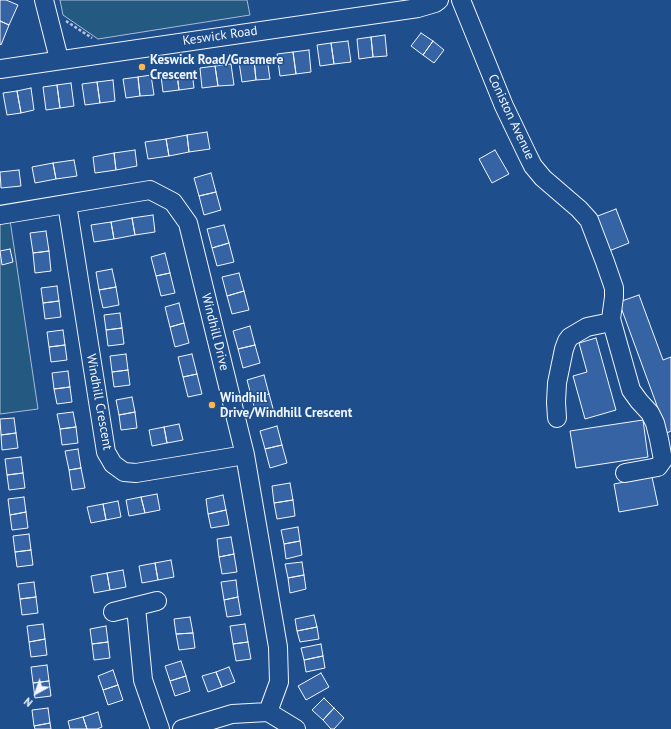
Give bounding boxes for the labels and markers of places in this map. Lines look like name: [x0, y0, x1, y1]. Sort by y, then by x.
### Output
place label: Keswick Road/Grasmere Crescent: [150, 52, 283, 83]
marker: Keswick Road/Grasmere Crescent: [137, 62, 147, 72]
place label: Windhill Drive/Windhill Crescent: [220, 390, 352, 421]
marker: Windhill Drive/Windhill Crescent: [207, 400, 217, 410]

